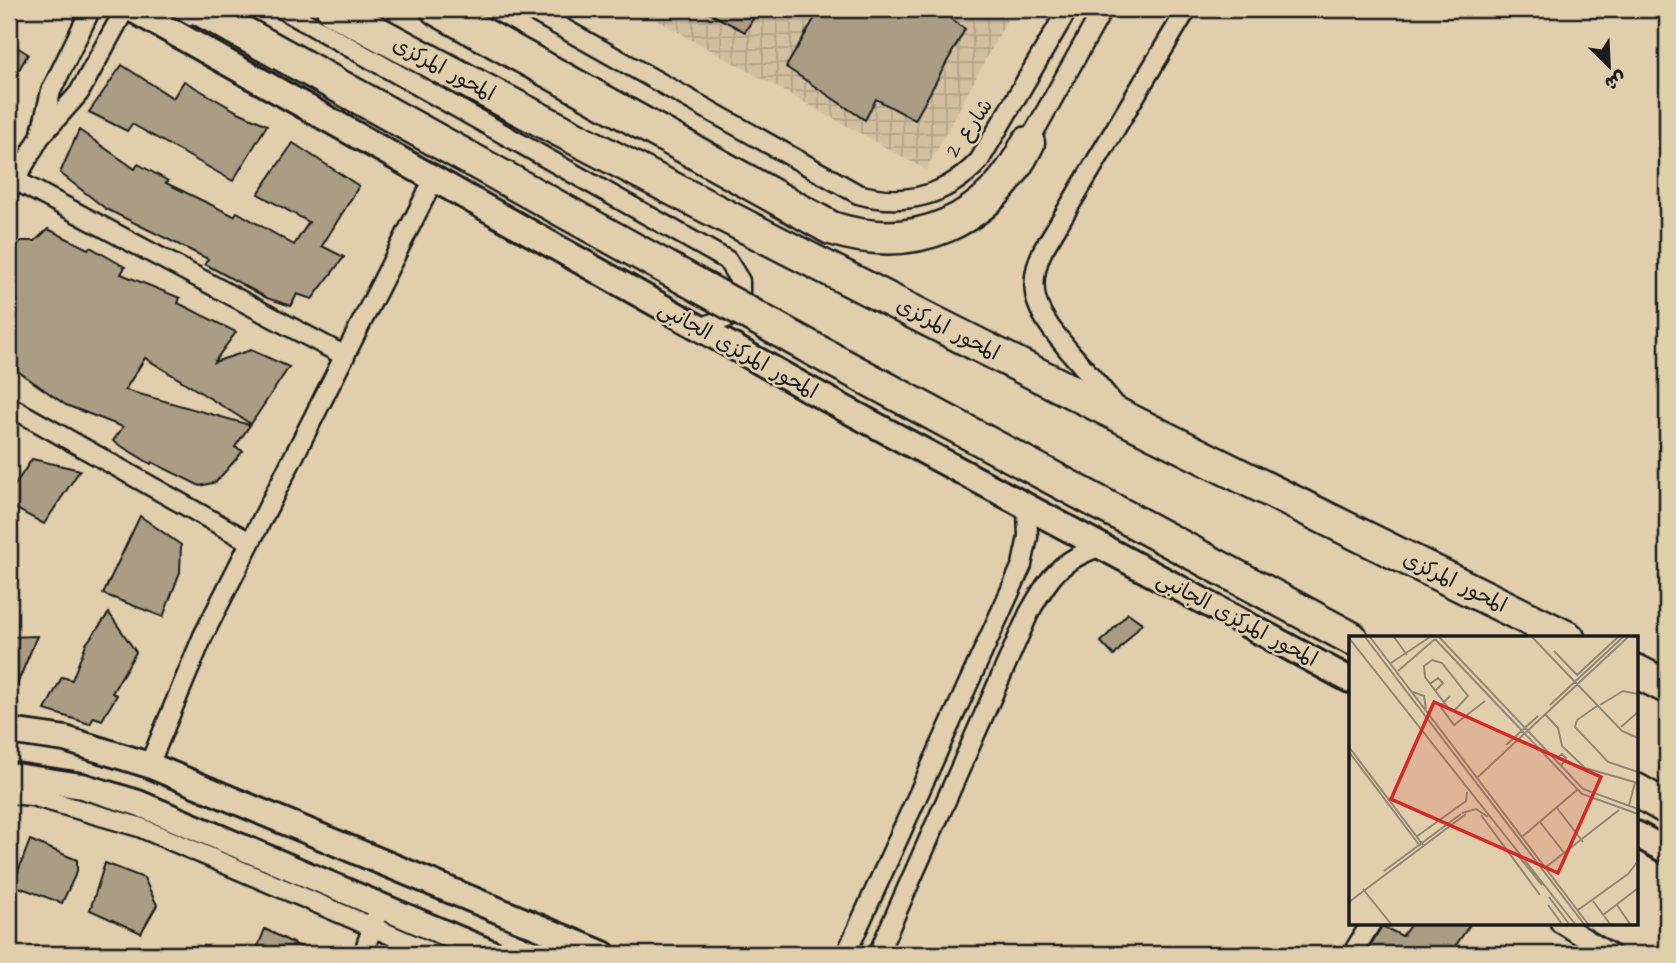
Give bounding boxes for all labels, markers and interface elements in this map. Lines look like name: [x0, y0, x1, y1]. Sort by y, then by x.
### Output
street label: المحور المركزى: [388, 30, 500, 108]
north arrow: [1574, 32, 1644, 102]
text: ش: [1600, 64, 1630, 97]
street label: شارع 2: [938, 93, 1000, 163]
street label: المحور المركزى: [891, 291, 1005, 367]
street label: المحور المركزى الجانبى: [653, 294, 823, 406]
street label: المحور المركزى: [1398, 544, 1512, 620]
street label: المحور المركزى الجانبى: [1151, 564, 1323, 674]
inset map: [1349, 636, 1638, 925]

